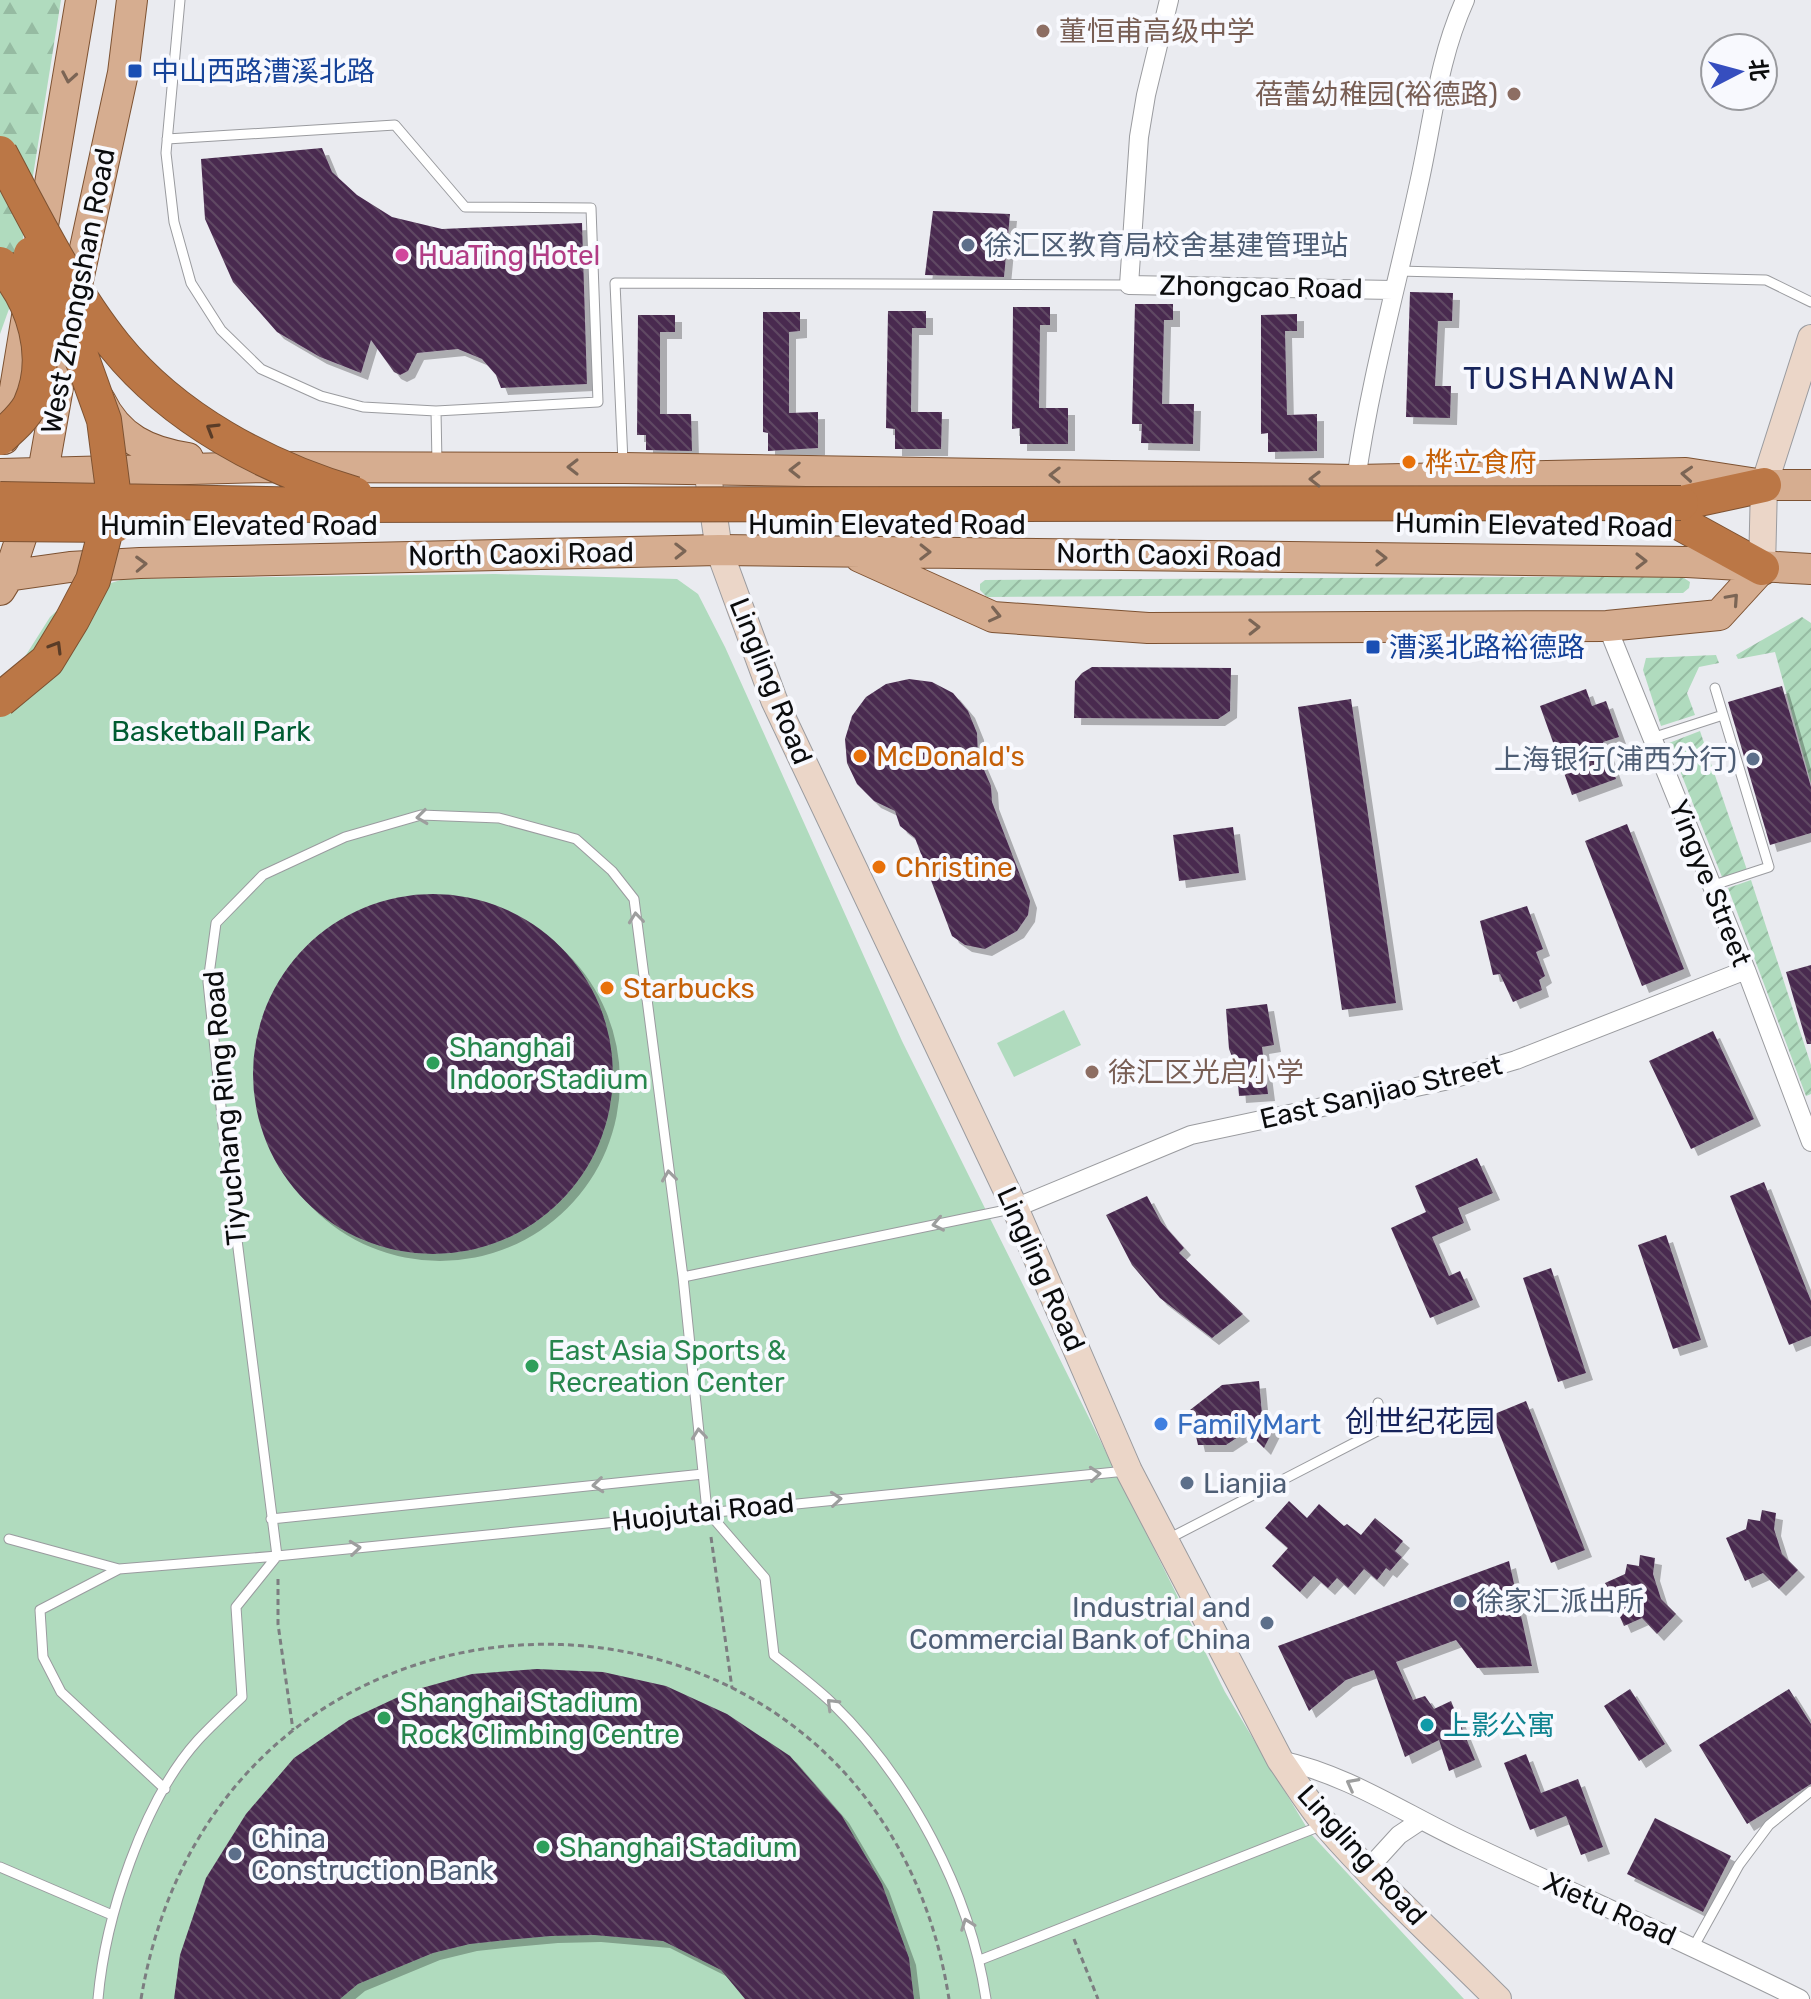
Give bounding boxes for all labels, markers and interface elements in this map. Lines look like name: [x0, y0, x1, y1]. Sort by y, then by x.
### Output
place label: 董恒甫高级中学: [1059, 15, 1255, 48]
marker: 董恒甫高级中学: [1034, 22, 1052, 40]
north arrow: [1699, 32, 1779, 112]
place label: 中山西路漕溪北路: [151, 55, 375, 88]
text: 北: [1744, 58, 1773, 82]
marker: 中山西路漕溪北路: [126, 62, 144, 80]
one-way arrow: [61, 70, 78, 84]
place label: 蓓蕾幼稚园(裕德路): [1255, 78, 1498, 111]
marker: 蓓蕾幼稚园(裕德路): [1505, 85, 1523, 103]
street label: West Zhongshan Road: [34, 145, 122, 437]
place label: 徐汇区教育局校舍基建管理站: [984, 229, 1348, 262]
marker: 徐汇区教育局校舍基建管理站: [959, 236, 977, 254]
place label: HuaTing Hotel: [418, 239, 600, 272]
marker: HuaTing Hotel: [393, 246, 411, 264]
street label: Zhongcao Road: [1159, 269, 1363, 305]
district label: TUSHANWAN: [1463, 359, 1677, 397]
one-way arrow: [206, 423, 221, 439]
place label: 桦立食府: [1425, 446, 1537, 479]
marker: 桦立食府: [1400, 453, 1418, 471]
one-way arrow: [566, 458, 579, 476]
one-way arrow: [788, 462, 801, 479]
one-way arrow: [1048, 466, 1061, 483]
one-way arrow: [1680, 466, 1693, 483]
one-way arrow: [1308, 470, 1321, 488]
street label: Humin Elevated Road: [1395, 506, 1673, 544]
street label: Humin Elevated Road: [748, 508, 1026, 541]
street label: Humin Elevated Road: [100, 509, 378, 542]
street label: North Caoxi Road: [408, 536, 634, 572]
street label: North Caoxi Road: [1056, 537, 1282, 573]
one-way arrow: [674, 542, 687, 559]
one-way arrow: [919, 543, 932, 561]
one-way arrow: [1375, 549, 1388, 567]
one-way arrow: [1635, 552, 1648, 570]
one-way arrow: [135, 555, 148, 572]
street label: Lingling Road: [723, 593, 819, 769]
one-way arrow: [1724, 594, 1738, 609]
one-way arrow: [988, 606, 1002, 623]
one-way arrow: [1248, 619, 1261, 636]
place label: 漕溪北路裕德路: [1389, 631, 1585, 664]
marker: 漕溪北路裕德路: [1364, 638, 1382, 656]
one-way arrow: [46, 641, 62, 656]
park label: Basketball Park: [111, 715, 311, 748]
place label: McDonald's: [876, 740, 1025, 773]
place label: 上海银行(浦西分行): [1494, 743, 1737, 776]
marker: McDonald's: [851, 747, 869, 765]
marker: 上海银行(浦西分行): [1744, 750, 1762, 768]
street label: Yingye Street: [1662, 795, 1758, 971]
one-way arrow: [415, 808, 428, 825]
place label: Christine: [895, 851, 1013, 884]
marker: Christine: [870, 858, 888, 876]
one-way arrow: [628, 911, 645, 924]
street label: Tiyuchang Ring Road: [197, 969, 253, 1247]
place label: Starbucks: [623, 972, 755, 1005]
marker: Starbucks: [598, 979, 616, 997]
place label: Shanghai Indoor Stadium: [449, 1031, 648, 1096]
street label: East Sanjiao Street: [1257, 1048, 1505, 1136]
marker: Shanghai Indoor Stadium: [424, 1054, 442, 1072]
place label: 徐汇区光启小学: [1108, 1056, 1304, 1089]
marker: 徐汇区光启小学: [1083, 1063, 1101, 1081]
one-way arrow: [661, 1169, 678, 1182]
street label: Lingling Road: [990, 1182, 1092, 1356]
one-way arrow: [932, 1214, 945, 1231]
place label: East Asia Sports & Recreation Center: [548, 1334, 786, 1399]
marker: East Asia Sports & Recreation Center: [523, 1357, 541, 1375]
district label: 创世纪花园: [1345, 1404, 1495, 1440]
place label: FamilyMart: [1177, 1408, 1321, 1441]
marker: FamilyMart: [1152, 1415, 1170, 1433]
one-way arrow: [691, 1427, 708, 1440]
one-way arrow: [1089, 1466, 1102, 1483]
place label: Lianjia: [1203, 1467, 1287, 1500]
marker: Lianjia: [1178, 1474, 1196, 1492]
one-way arrow: [591, 1476, 604, 1493]
street label: Huojutai Road: [610, 1486, 796, 1538]
one-way arrow: [830, 1491, 843, 1508]
one-way arrow: [349, 1540, 362, 1557]
place label: 徐家汇派出所: [1476, 1585, 1644, 1618]
place label: Industrial and Commercial Bank of China: [909, 1591, 1251, 1656]
marker: 徐家汇派出所: [1451, 1592, 1469, 1610]
marker: Industrial and Commercial Bank of China: [1258, 1614, 1276, 1632]
place label: Shanghai Stadium Rock Climbing Centre: [400, 1686, 680, 1751]
one-way arrow: [827, 1699, 841, 1714]
marker: Shanghai Stadium Rock Climbing Centre: [375, 1709, 393, 1727]
place label: 上影公寓: [1443, 1709, 1555, 1742]
marker: 上影公寓: [1418, 1716, 1436, 1734]
street label: Lingling Road: [1291, 1778, 1433, 1932]
one-way arrow: [1346, 1779, 1361, 1794]
place label: China Construction Bank: [251, 1822, 495, 1887]
place label: Shanghai Stadium: [559, 1831, 798, 1864]
marker: Shanghai Stadium: [534, 1838, 552, 1856]
marker: China Construction Bank: [226, 1845, 244, 1863]
street label: Xietu Road: [1539, 1865, 1681, 1953]
one-way arrow: [960, 1918, 977, 1932]

